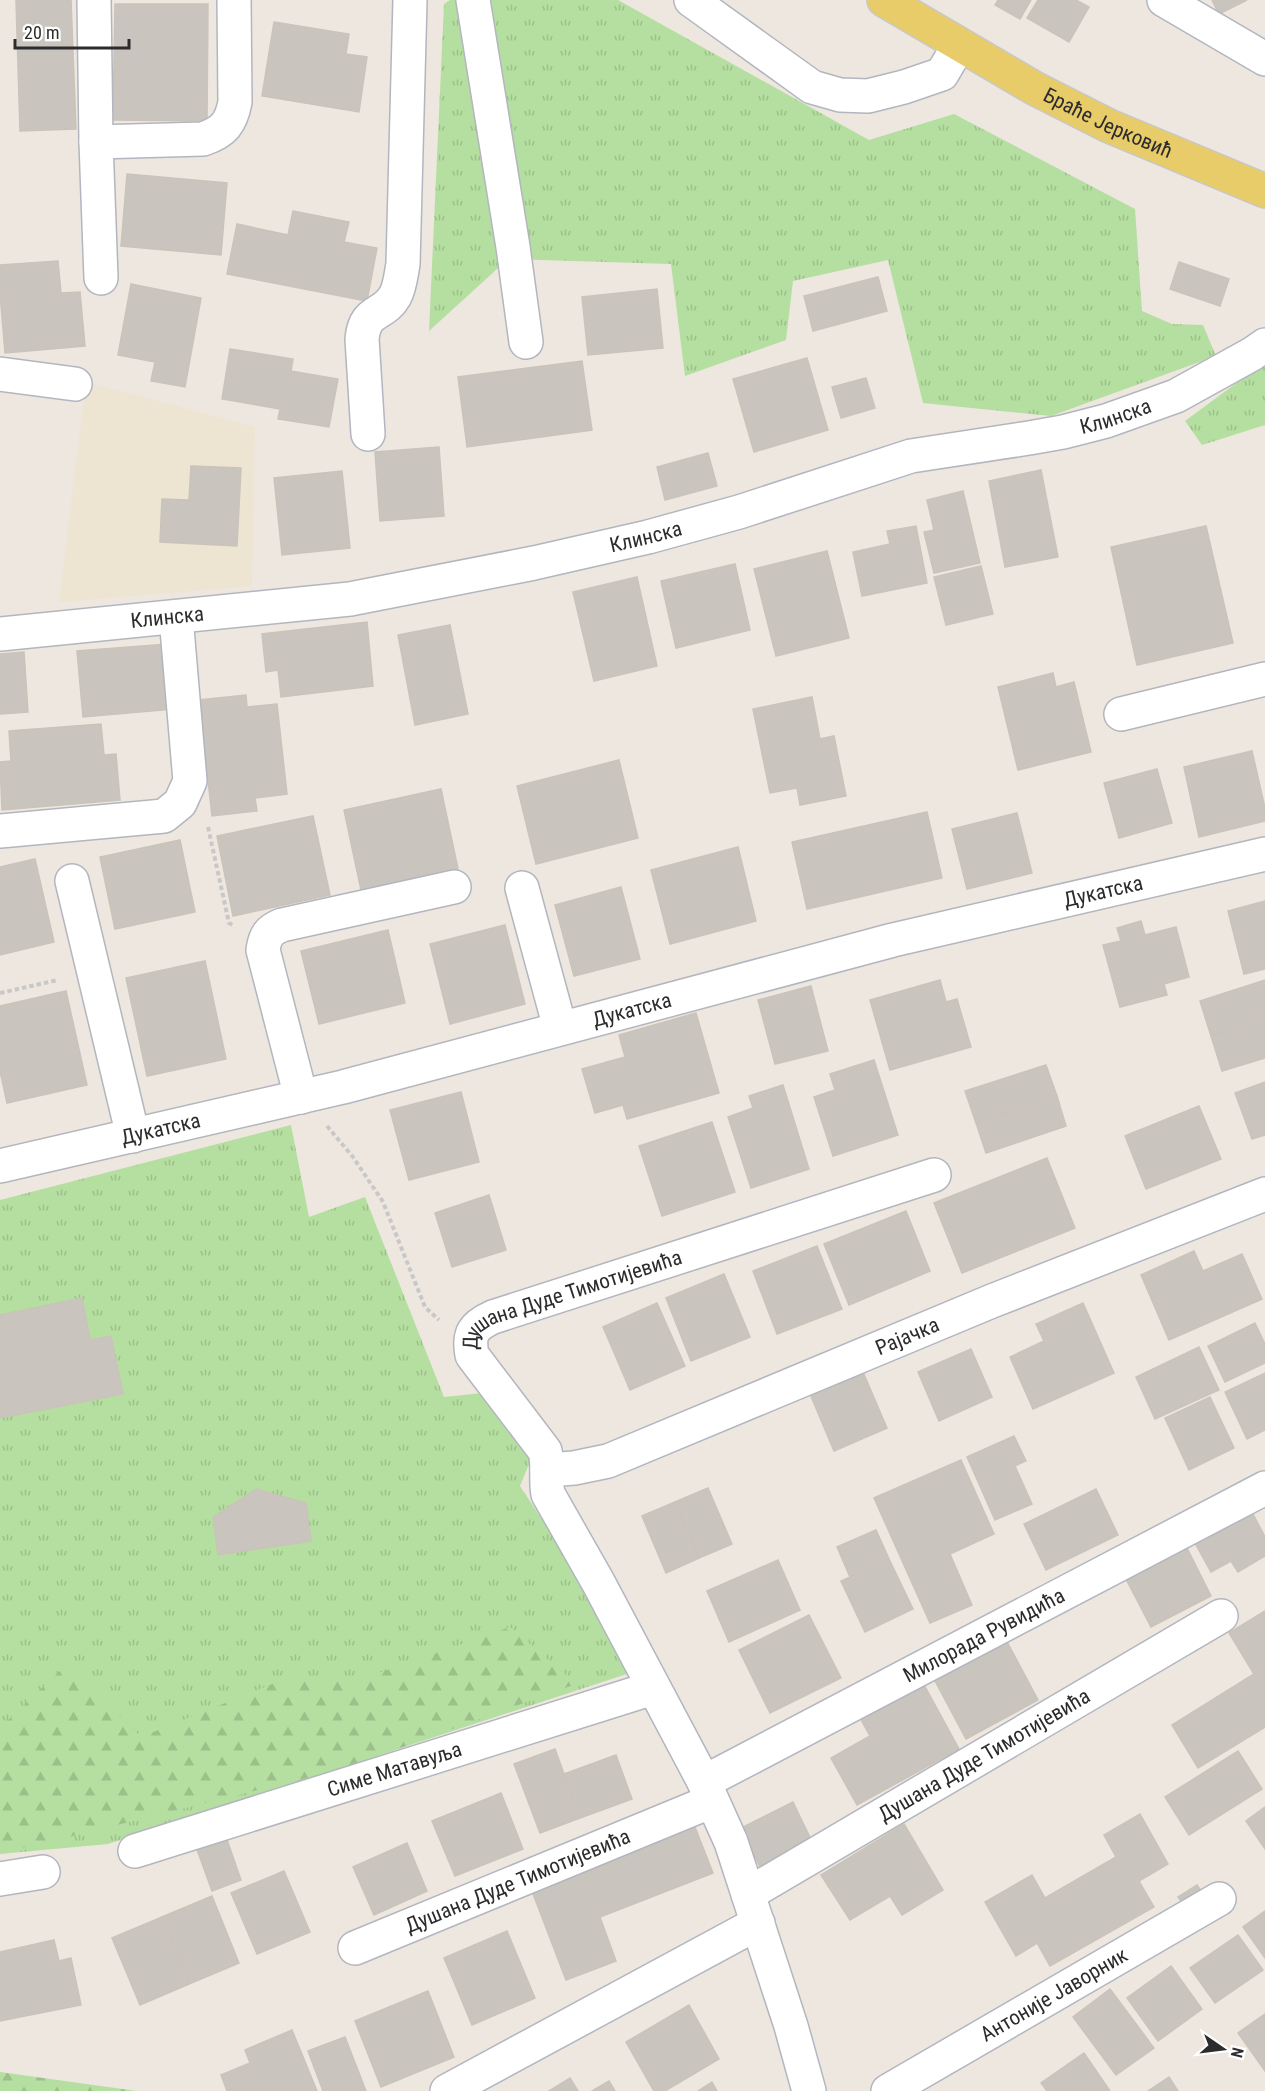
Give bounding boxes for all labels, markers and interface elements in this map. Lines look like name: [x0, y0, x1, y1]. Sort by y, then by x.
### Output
scale bar: [15, 12, 129, 50]
text: 20 m: [24, 22, 59, 43]
street label: Браће Јерковић: [1040, 83, 1176, 163]
street label: Клинска: [1077, 394, 1154, 439]
street label: Клинска: [607, 516, 685, 557]
street label: Клинска: [129, 602, 205, 633]
street label: Дукатска: [1061, 871, 1145, 912]
street label: Дукатска: [590, 988, 674, 1032]
street label: Дукатска: [119, 1108, 203, 1150]
street label: Душана Дуде Тимотијевића: [459, 1245, 685, 1350]
street label: Рајачка: [872, 1312, 943, 1360]
street label: Милорада Рувидића: [899, 1583, 1069, 1687]
street label: Душана Дуде Тимотијевића: [874, 1684, 1094, 1827]
street label: Симе Матавуља: [324, 1737, 465, 1802]
street label: Душана Дуде Тимотијевића: [402, 1824, 634, 1938]
street label: Антоније Јаворник: [976, 1943, 1132, 2047]
north arrow: [1193, 2019, 1253, 2079]
text: N: [1227, 2045, 1247, 2060]

